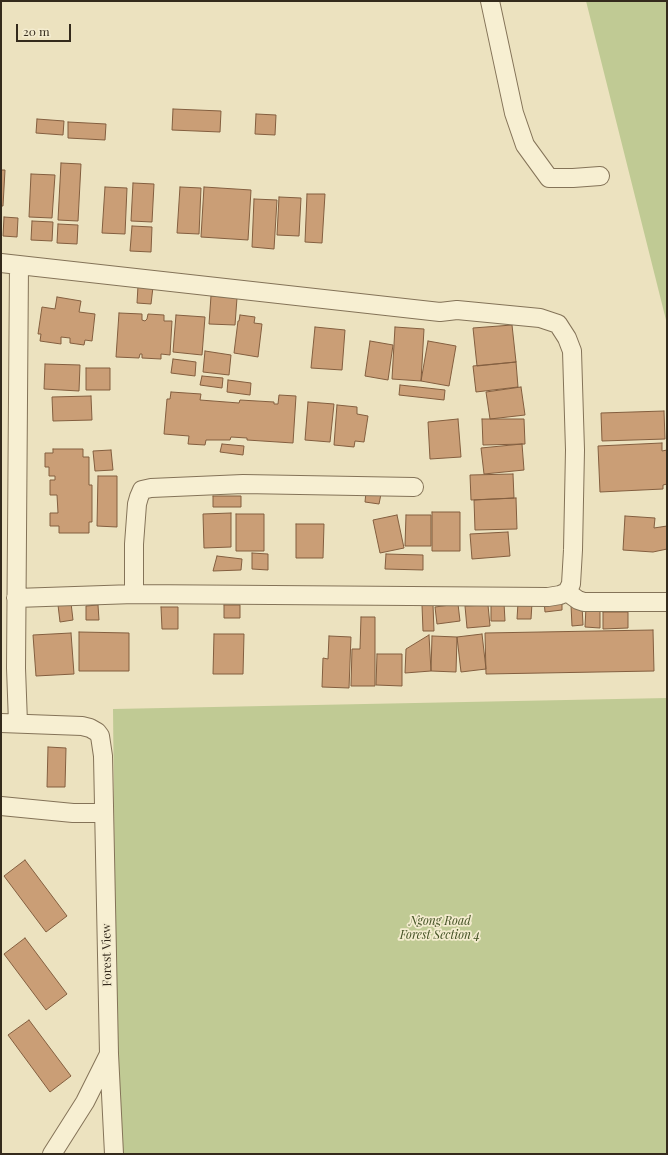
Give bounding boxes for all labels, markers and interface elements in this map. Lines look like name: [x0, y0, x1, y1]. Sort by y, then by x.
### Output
scale bar: [18, 16, 73, 42]
text: 20 m: [23, 23, 50, 39]
park label: Ngong Road Forest Section 4: [400, 914, 480, 942]
street label: Forest View: [99, 923, 115, 987]

